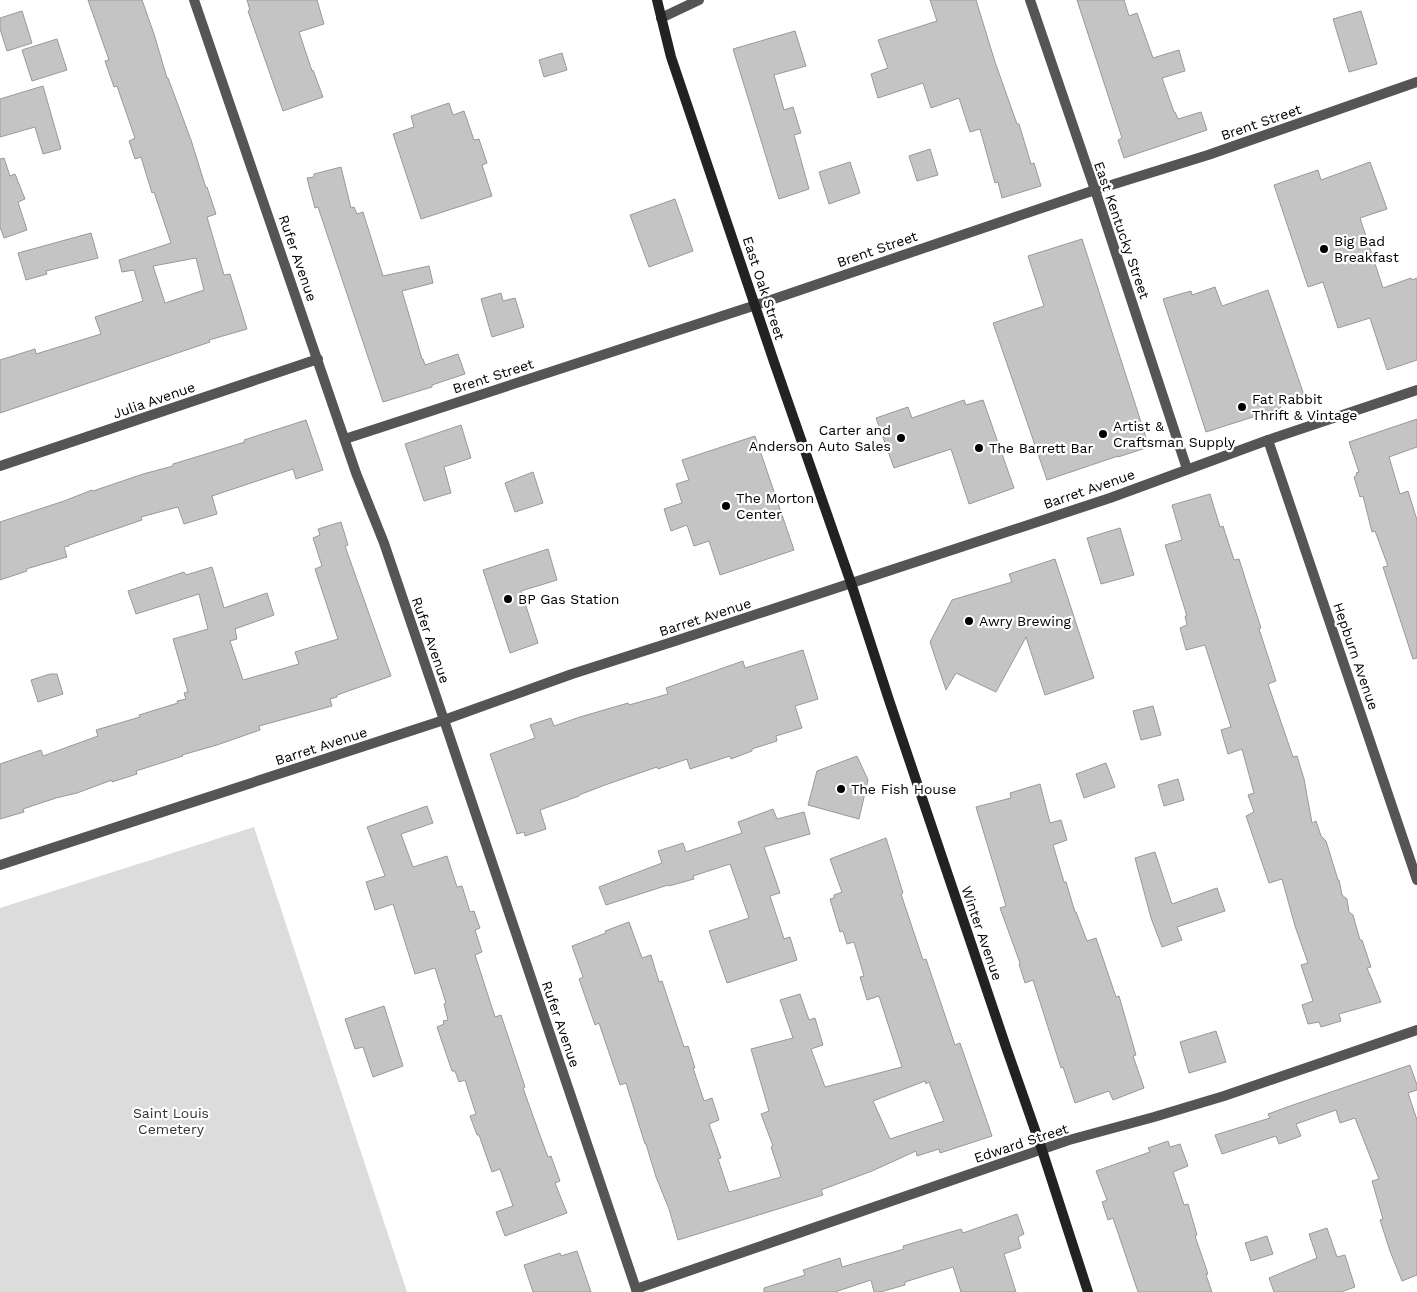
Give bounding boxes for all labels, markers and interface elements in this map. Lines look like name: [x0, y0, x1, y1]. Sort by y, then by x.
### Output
street label: Brent Street: [1219, 101, 1303, 143]
street label: East Kentucky Street: [1091, 159, 1153, 301]
street label: Rufer Avenue: [276, 213, 320, 303]
street label: Brent Street: [835, 228, 919, 270]
place label: Big Bad Breakfast: [1334, 233, 1399, 265]
street label: East Oak Street: [740, 234, 788, 342]
marker: Big Bad Breakfast: [1318, 243, 1330, 255]
street label: Brent Street: [451, 355, 536, 397]
street label: Julia Avenue: [111, 378, 197, 422]
place label: Fat Rabbit Thrift & Vintage: [1252, 391, 1357, 423]
marker: Fat Rabbit Thrift & Vintage: [1236, 401, 1248, 413]
place label: Artist & Craftsman Supply: [1113, 418, 1236, 450]
place label: Carter and Anderson Auto Sales: [749, 422, 891, 454]
marker: Artist & Craftsman Supply: [1097, 428, 1109, 440]
marker: Carter and Anderson Auto Sales: [895, 432, 907, 444]
place label: The Barrett Bar: [989, 440, 1094, 456]
marker: The Barrett Bar: [973, 442, 985, 454]
street label: Barret Avenue: [1041, 466, 1137, 512]
place label: The Morton Center: [736, 490, 814, 522]
marker: The Morton Center: [720, 500, 732, 512]
place label: BP Gas Station: [518, 591, 620, 607]
marker: BP Gas Station: [502, 593, 514, 605]
street label: Rufer Avenue: [409, 595, 453, 685]
street label: Barret Avenue: [657, 595, 753, 639]
street label: Hepburn Avenue: [1330, 600, 1382, 712]
place label: Awry Brewing: [979, 613, 1072, 629]
marker: Awry Brewing: [963, 615, 975, 627]
street label: Barret Avenue: [273, 724, 369, 768]
place label: The Fish House: [851, 781, 956, 797]
marker: The Fish House: [835, 783, 847, 795]
street label: Winter Avenue: [958, 884, 1006, 982]
street label: Rufer Avenue: [539, 979, 583, 1069]
park label: Saint Louis Cemetery: [133, 1105, 209, 1137]
street label: Edward Street: [972, 1120, 1070, 1166]

